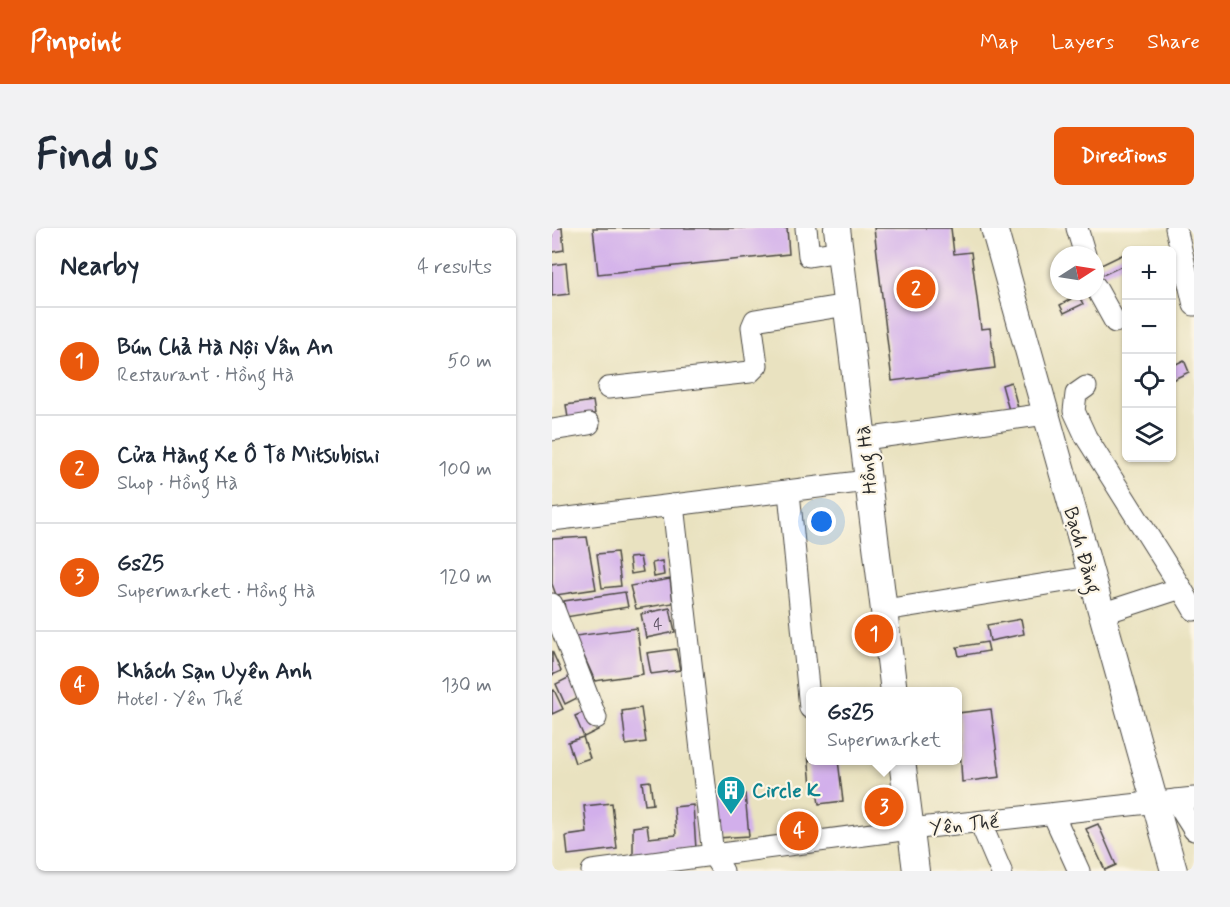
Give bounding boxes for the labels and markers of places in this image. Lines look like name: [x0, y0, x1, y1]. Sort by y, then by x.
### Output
pin: 2: [896, 266, 936, 312]
pin: 1: [854, 612, 894, 656]
building icon: Circle K: [715, 774, 747, 816]
place label: Circle K: [752, 778, 821, 805]
pin: 3: [864, 784, 904, 830]
pin: 4: [780, 808, 818, 854]

